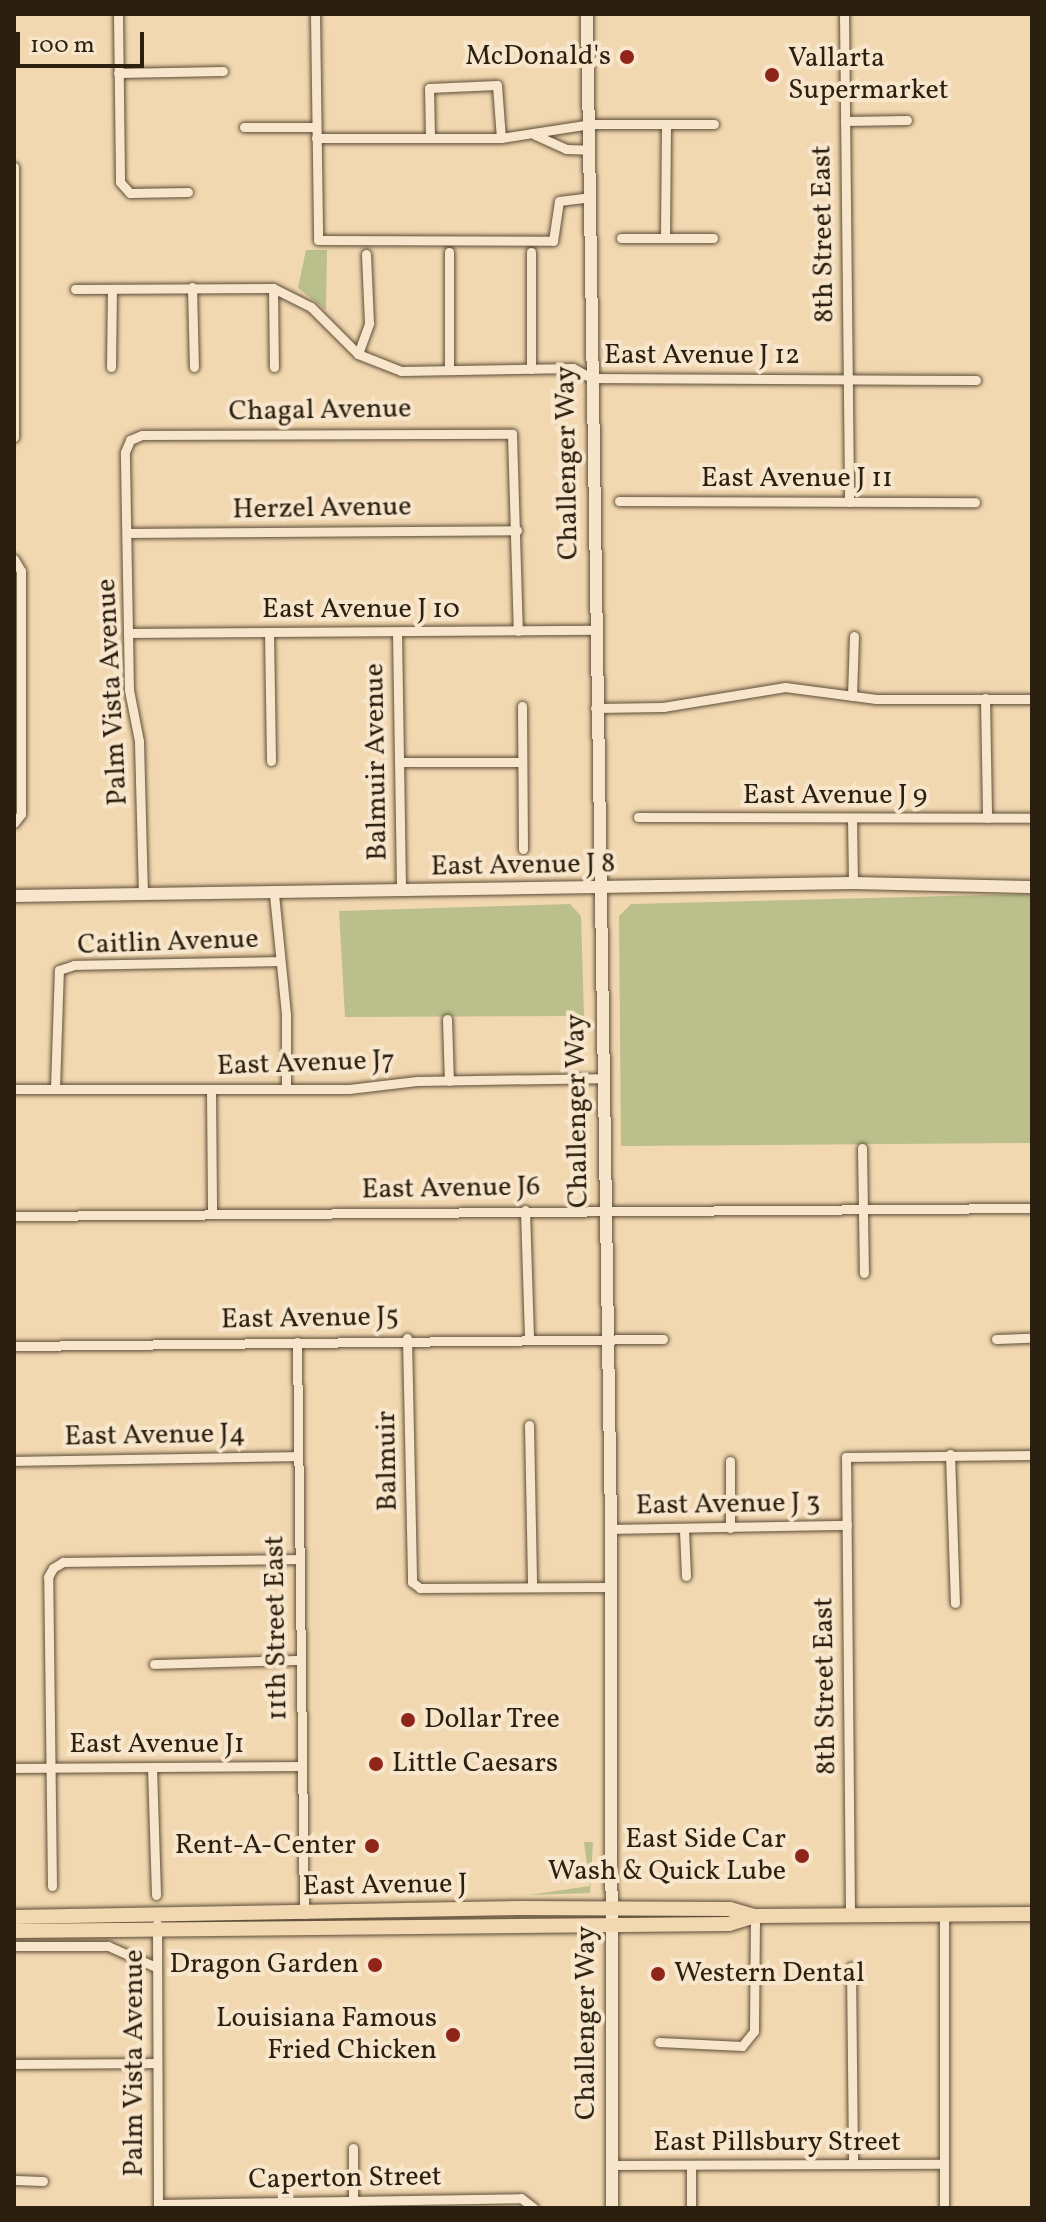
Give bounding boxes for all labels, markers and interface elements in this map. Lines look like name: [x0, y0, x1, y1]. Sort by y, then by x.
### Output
scale bar: [20, 16, 148, 66]
text: 100 m: [30, 29, 95, 63]
place label: McDonald's: [465, 40, 611, 74]
place label: Vallarta Supermarket: [788, 42, 949, 108]
marker: McDonald's: [618, 48, 636, 66]
marker: Vallarta Supermarket: [763, 66, 781, 84]
street label: 8th Street East: [806, 145, 842, 323]
street label: East Avenue J 12: [604, 339, 800, 373]
street label: Challenger Way: [550, 365, 586, 561]
street label: Chagal Avenue: [228, 393, 412, 429]
street label: East Avenue J 11: [701, 462, 893, 496]
street label: Herzel Avenue: [232, 491, 412, 527]
street label: Palm Vista Avenue: [90, 577, 136, 807]
street label: East Avenue J 10: [262, 593, 460, 627]
street label: Balmuir Avenue: [358, 663, 396, 861]
street label: East Avenue J 9: [743, 779, 927, 813]
street label: East Avenue J 8: [431, 848, 615, 884]
street label: Caitlin Avenue: [77, 923, 259, 963]
street label: Challenger Way: [560, 1013, 596, 1209]
street label: East Avenue J7: [216, 1044, 396, 1084]
street label: East Avenue J6: [361, 1171, 541, 1207]
street label: East Avenue J5: [221, 1301, 399, 1337]
street label: Balmuir: [370, 1410, 406, 1512]
street label: East Avenue J4: [64, 1418, 246, 1454]
street label: East Avenue J 3: [635, 1487, 821, 1523]
street label: 11th Street East: [259, 1535, 295, 1721]
street label: 8th Street East: [808, 1597, 844, 1775]
place label: Dollar Tree: [424, 1703, 561, 1737]
marker: Dollar Tree: [399, 1711, 417, 1729]
street label: East Avenue J1: [69, 1728, 245, 1762]
place label: Little Caesars: [392, 1747, 558, 1781]
marker: Little Caesars: [367, 1755, 385, 1773]
place label: East Side Car Wash & Quick Lube: [548, 1823, 786, 1889]
place label: Rent-A-Center: [175, 1829, 356, 1863]
marker: Rent-A-Center: [363, 1837, 381, 1855]
marker: East Side Car Wash & Quick Lube: [793, 1847, 811, 1865]
street label: East Avenue J: [302, 1868, 468, 1904]
street label: Challenger Way: [570, 1926, 604, 2120]
place label: Dragon Garden: [169, 1948, 359, 1982]
street label: Palm Vista Avenue: [118, 1949, 152, 2177]
marker: Dragon Garden: [366, 1956, 384, 1974]
place label: Western Dental: [674, 1957, 865, 1991]
marker: Western Dental: [649, 1965, 667, 1983]
place label: Louisiana Famous Fried Chicken: [216, 2002, 437, 2068]
marker: Louisiana Famous Fried Chicken: [444, 2026, 462, 2044]
street label: East Pillsbury Street: [653, 2126, 901, 2160]
street label: Caperton Street: [248, 2161, 442, 2197]

